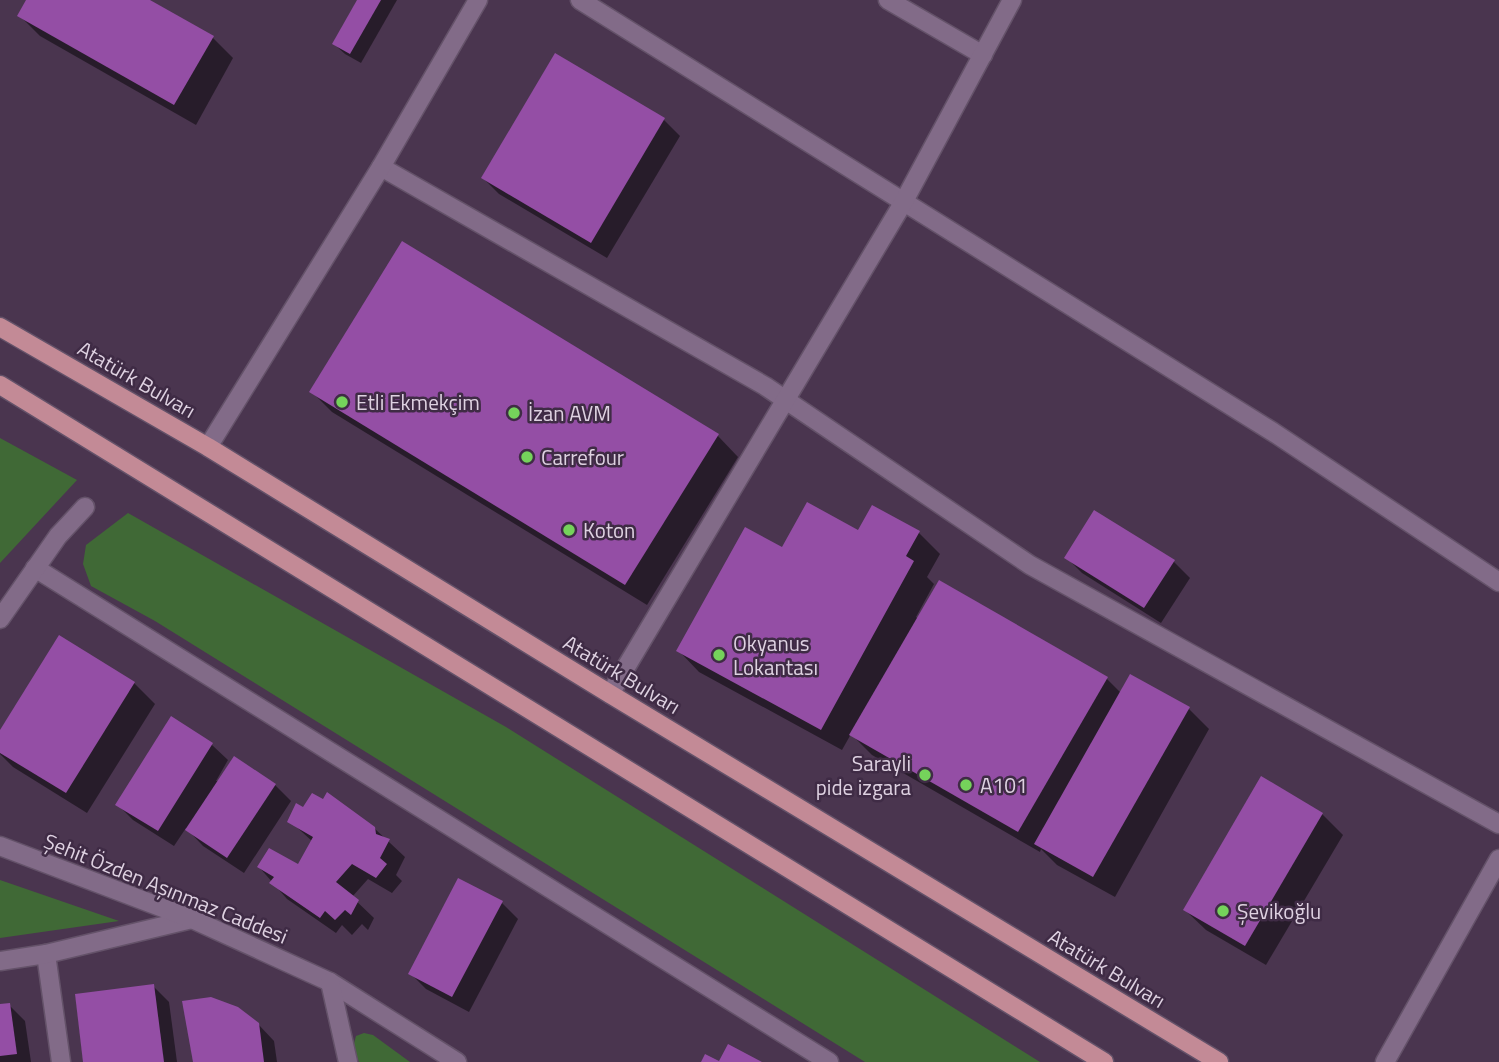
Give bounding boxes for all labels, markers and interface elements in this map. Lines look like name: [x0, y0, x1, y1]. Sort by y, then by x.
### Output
street label: Atatürk Bulvarı: [72, 332, 202, 426]
place label: Etli Ekmekçim: [356, 386, 480, 418]
marker: Etli Ekmekçim: [334, 394, 350, 410]
place label: İzan AVM: [528, 397, 611, 429]
marker: İzan AVM: [506, 405, 522, 421]
place label: Carrefour: [541, 441, 624, 473]
marker: Carrefour: [519, 449, 535, 465]
place label: Koton: [583, 514, 635, 546]
marker: Koton: [561, 522, 577, 538]
street label: Atatürk Bulvarı: [557, 626, 687, 722]
place label: Okyanus Lokantası: [733, 627, 818, 683]
marker: Okyanus Lokantası: [711, 647, 727, 663]
place label: Sarayli pide izgara: [816, 747, 911, 803]
marker: Sarayli pide izgara: [917, 767, 933, 783]
place label: A101: [980, 769, 1028, 801]
marker: A101: [958, 777, 974, 793]
street label: Şehit Özden Aşınmaz Caddesi: [39, 824, 293, 952]
place label: Şevikoğlu: [1237, 895, 1321, 927]
marker: Şevikoğlu: [1215, 903, 1231, 919]
street label: Atatürk Bulvarı: [1042, 920, 1172, 1016]

